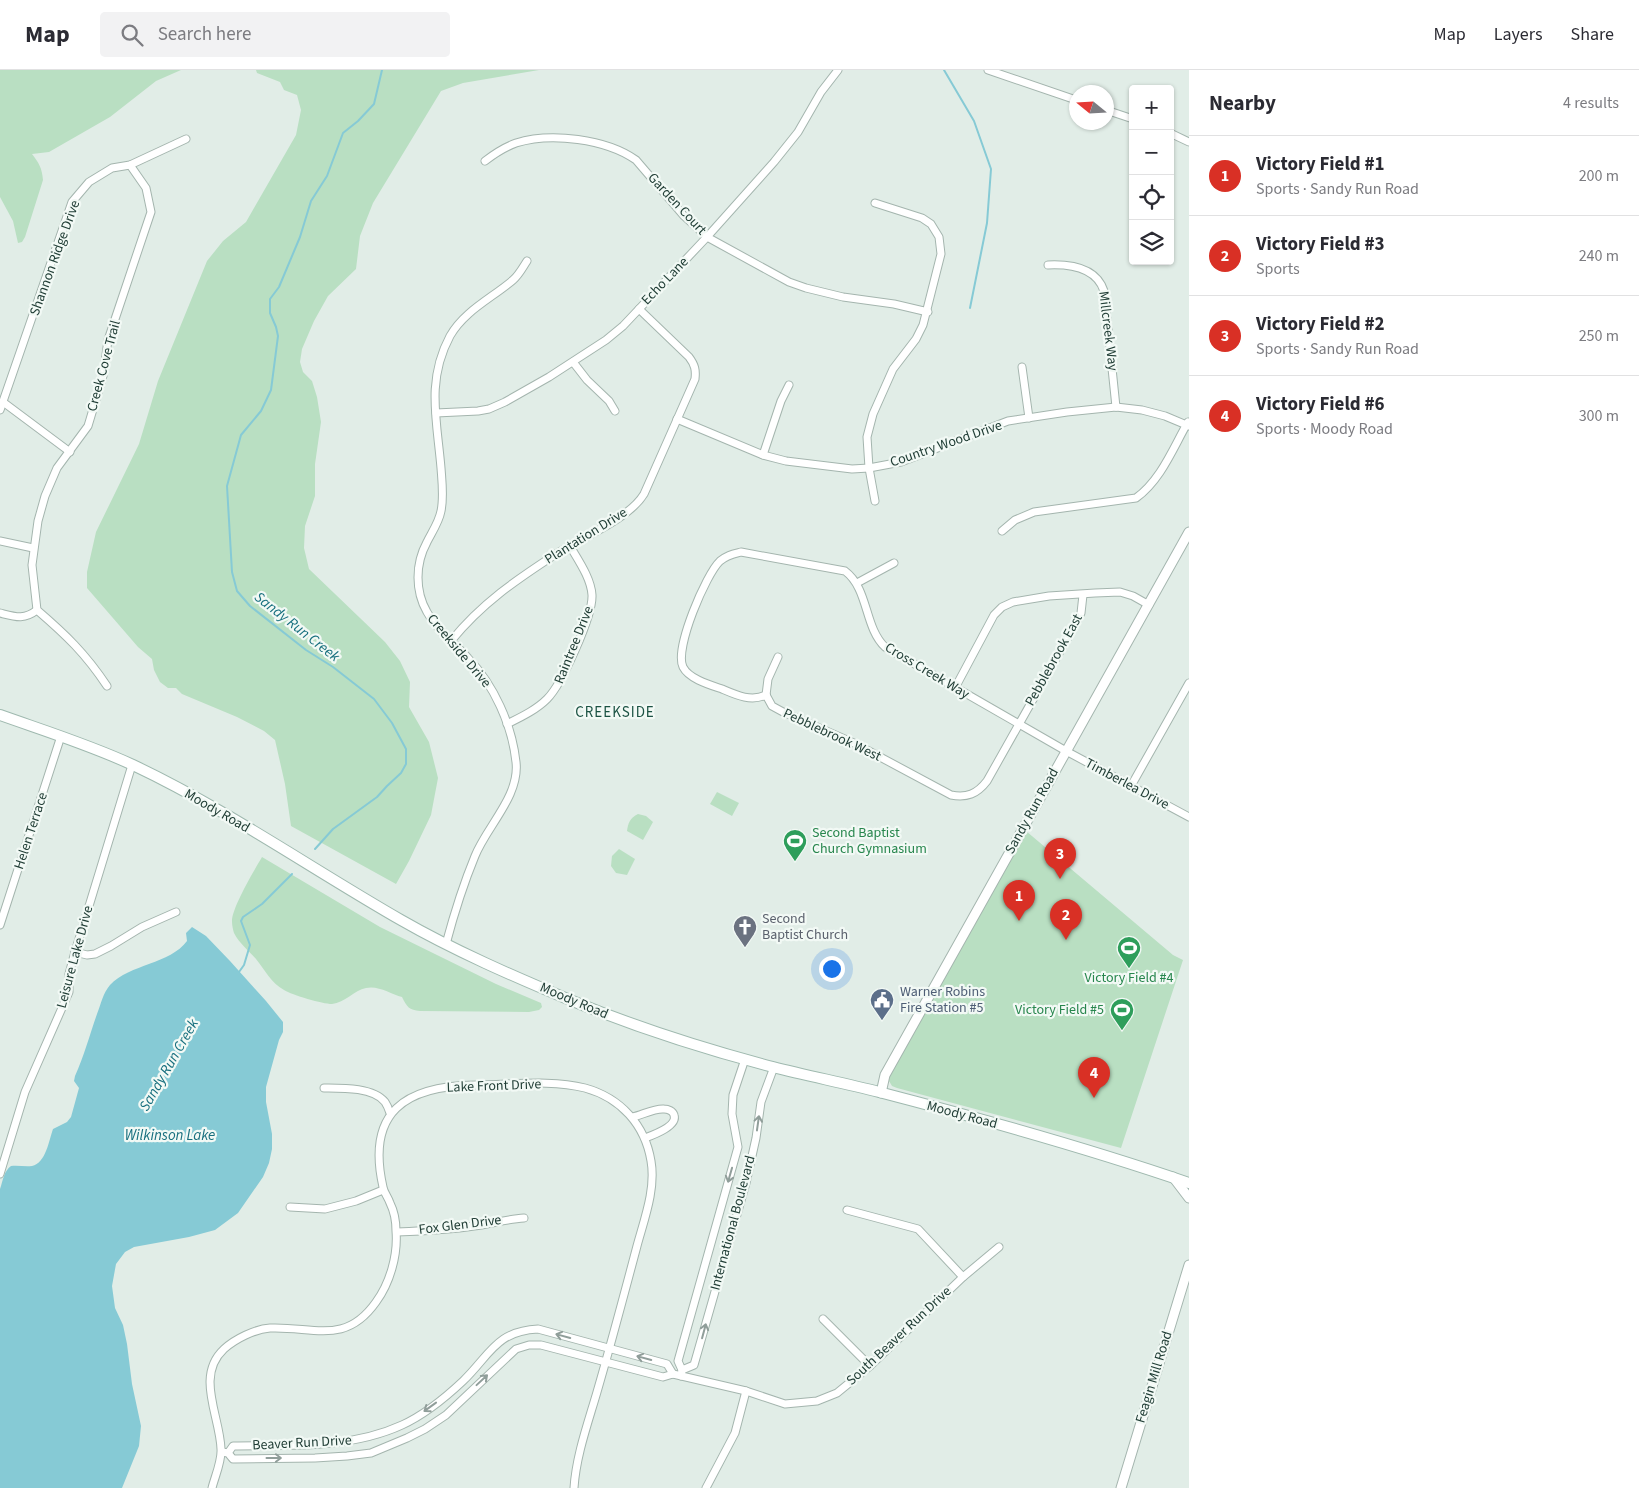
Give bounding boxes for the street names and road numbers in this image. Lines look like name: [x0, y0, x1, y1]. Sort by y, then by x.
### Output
street label: Garden Court: [643, 169, 711, 240]
street label: Shannon Ridge Drive: [25, 197, 85, 319]
street label: Echo Lane: [637, 252, 693, 310]
street label: Millcreek Way: [1093, 290, 1123, 372]
street label: Creek Cove Trail: [82, 318, 126, 414]
street label: Country Wood Drive: [887, 415, 1005, 473]
street label: Plantation Drive: [541, 503, 631, 569]
street label: Raintree Drive: [549, 603, 599, 687]
street label: Creekside Drive: [422, 610, 496, 692]
street label: Pebblebrook East: [1020, 610, 1088, 710]
street label: Cross Creek Way: [881, 638, 973, 704]
street label: Pebblebrook West: [780, 704, 885, 767]
street label: Timberlea Drive: [1081, 753, 1173, 815]
street label: Sandy Run Road: [1000, 764, 1064, 858]
street label: Moody Road: [181, 784, 253, 838]
street label: Helen Terrace: [9, 790, 53, 872]
street label: Leisure Lake Drive: [52, 903, 98, 1011]
street label: Moody Road: [537, 978, 611, 1024]
street label: Lake Front Drive: [446, 1074, 542, 1098]
street label: Moody Road: [924, 1096, 1000, 1134]
street label: International Boulevard: [705, 1153, 761, 1293]
street label: Fox Glen Drive: [418, 1210, 502, 1240]
street label: South Beaver Run Drive: [842, 1282, 956, 1390]
street label: Feagin Mill Road: [1131, 1329, 1177, 1425]
street label: Beaver Run Drive: [252, 1430, 352, 1456]

